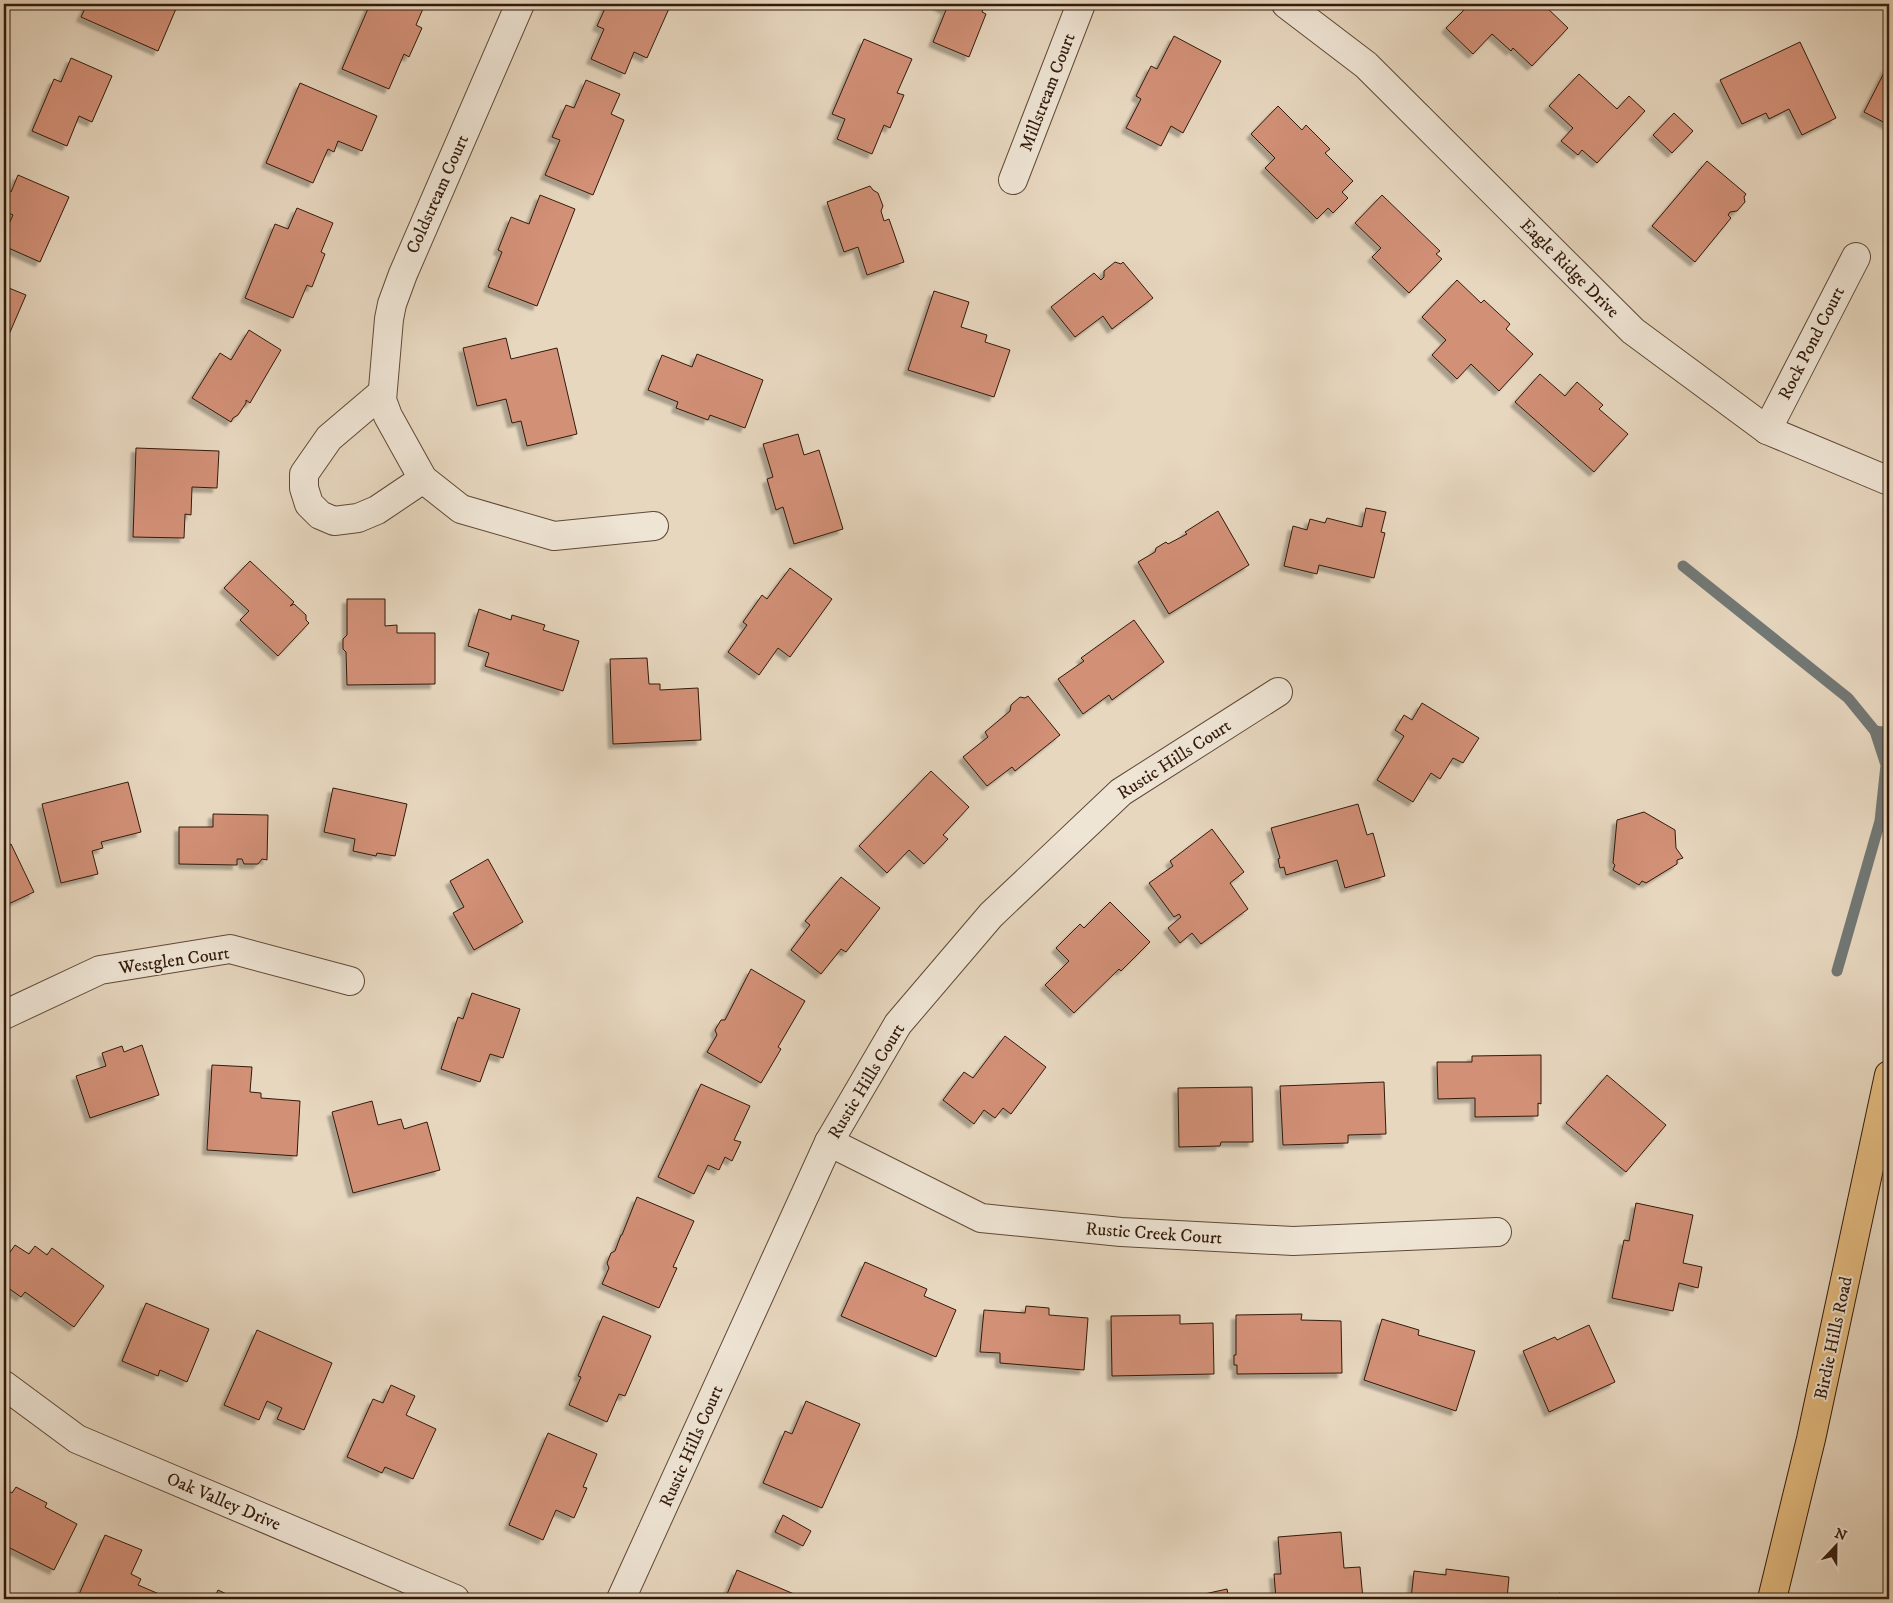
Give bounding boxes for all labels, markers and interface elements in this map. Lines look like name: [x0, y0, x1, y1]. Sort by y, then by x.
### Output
street label: Millstream Court: [1015, 30, 1081, 155]
street label: Coldstream Court: [402, 131, 474, 257]
street label: Eagle Ridge Drive: [1515, 214, 1624, 323]
street label: Rock Pond Court: [1774, 283, 1850, 404]
street label: Rustic Hills Court: [1114, 715, 1236, 805]
street label: Westglen Court: [116, 942, 231, 980]
street label: Rustic Hills Court: [824, 1020, 910, 1143]
street label: Rustic Creek Court: [1085, 1218, 1223, 1250]
street label: Birdie Hills Road: [1810, 1275, 1858, 1402]
street label: Rustic Hills Court: [655, 1382, 729, 1511]
street label: Oak Valley Drive: [163, 1468, 284, 1536]
north arrow: [1810, 1520, 1860, 1570]
text: N: [1832, 1524, 1850, 1546]

